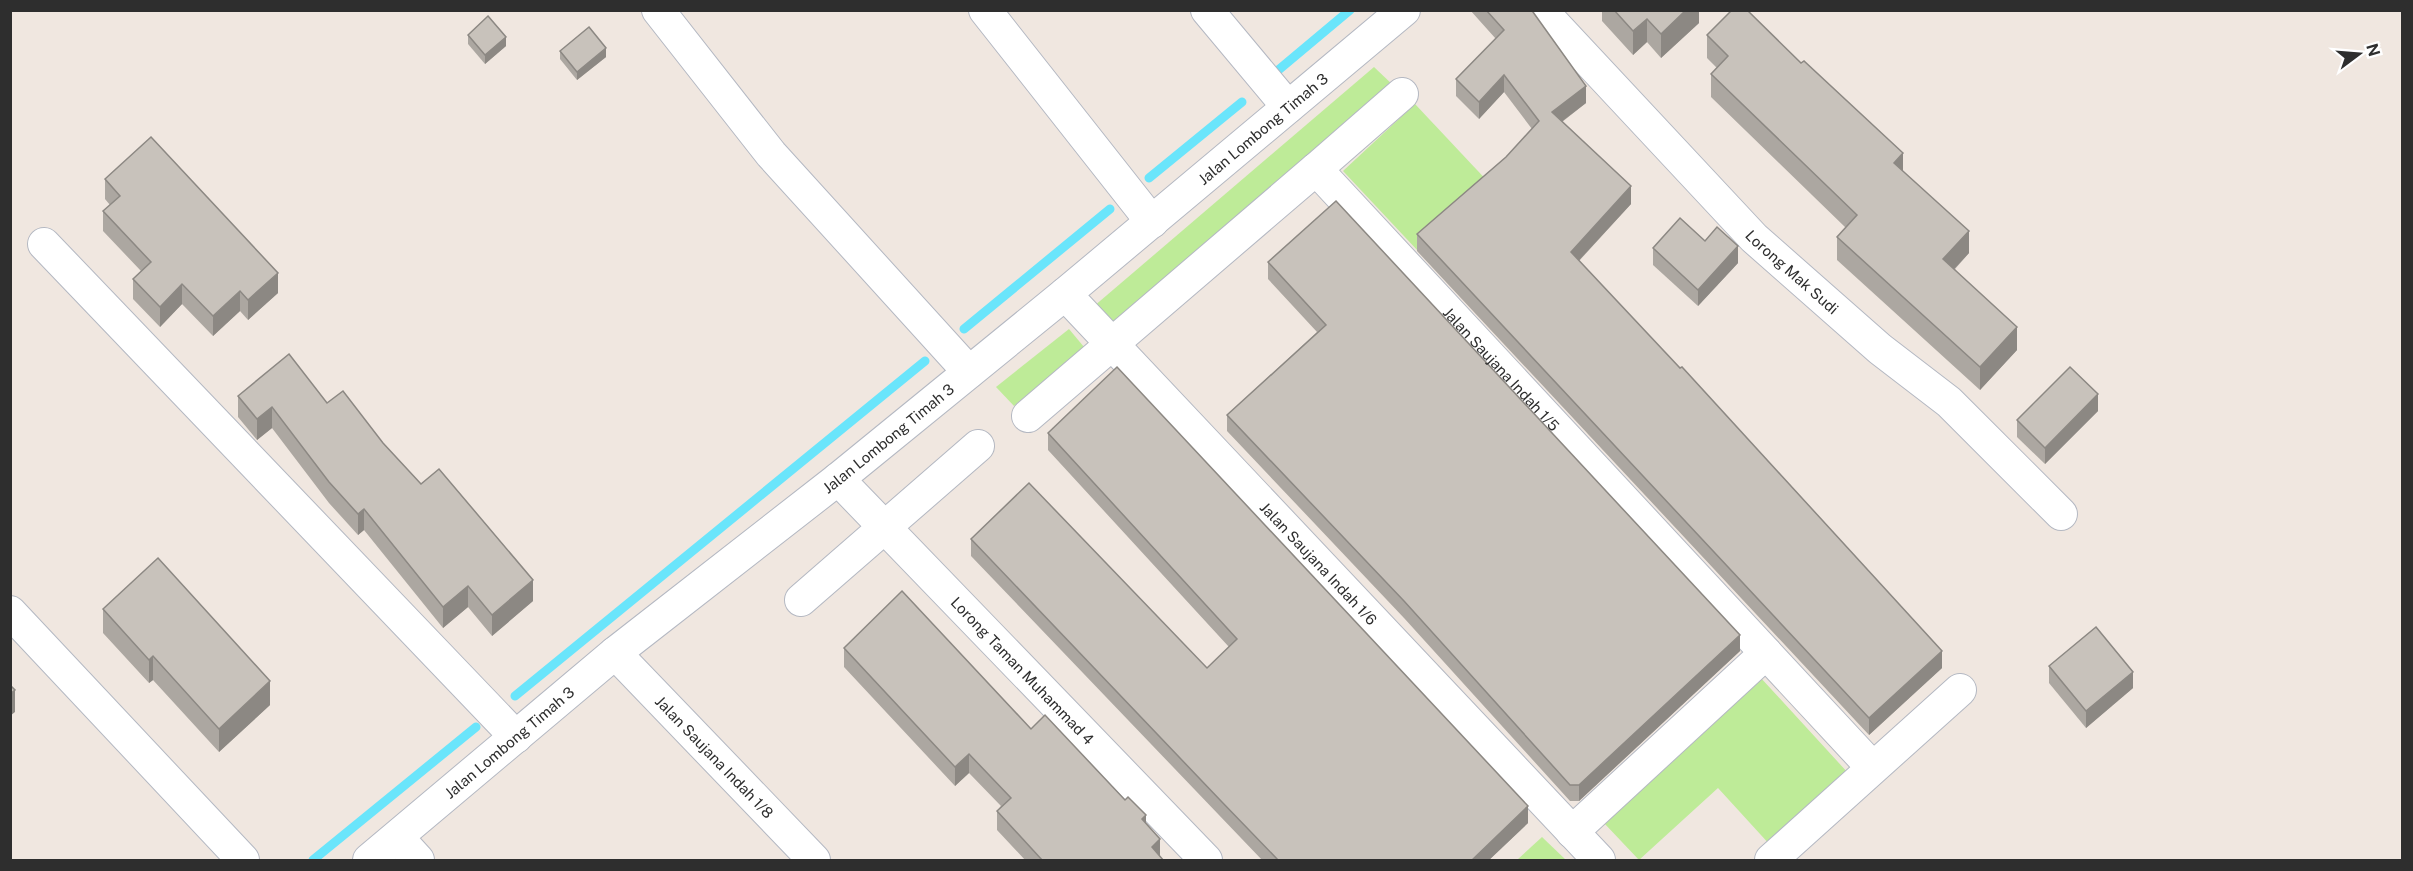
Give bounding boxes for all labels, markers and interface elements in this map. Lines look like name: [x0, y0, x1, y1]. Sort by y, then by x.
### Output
north arrow: [2329, 24, 2389, 84]
text: N: [2362, 41, 2384, 59]
street label: Jalan Lombong Timah 3: [1194, 69, 1331, 188]
street label: Lorong Mak Sudi: [1742, 226, 1842, 317]
street label: Jalan Saujana Indah 1/5: [1440, 303, 1563, 434]
street label: Jalan Lombong Timah 3: [819, 380, 957, 496]
street label: Jalan Saujana Indah 1/6: [1257, 498, 1381, 628]
street label: Lorong Taman Muhammad 4: [948, 593, 1098, 747]
street label: Jalan Lombong Timah 3: [441, 683, 577, 801]
street label: Jalan Saujana Indah 1/8: [652, 692, 777, 821]

